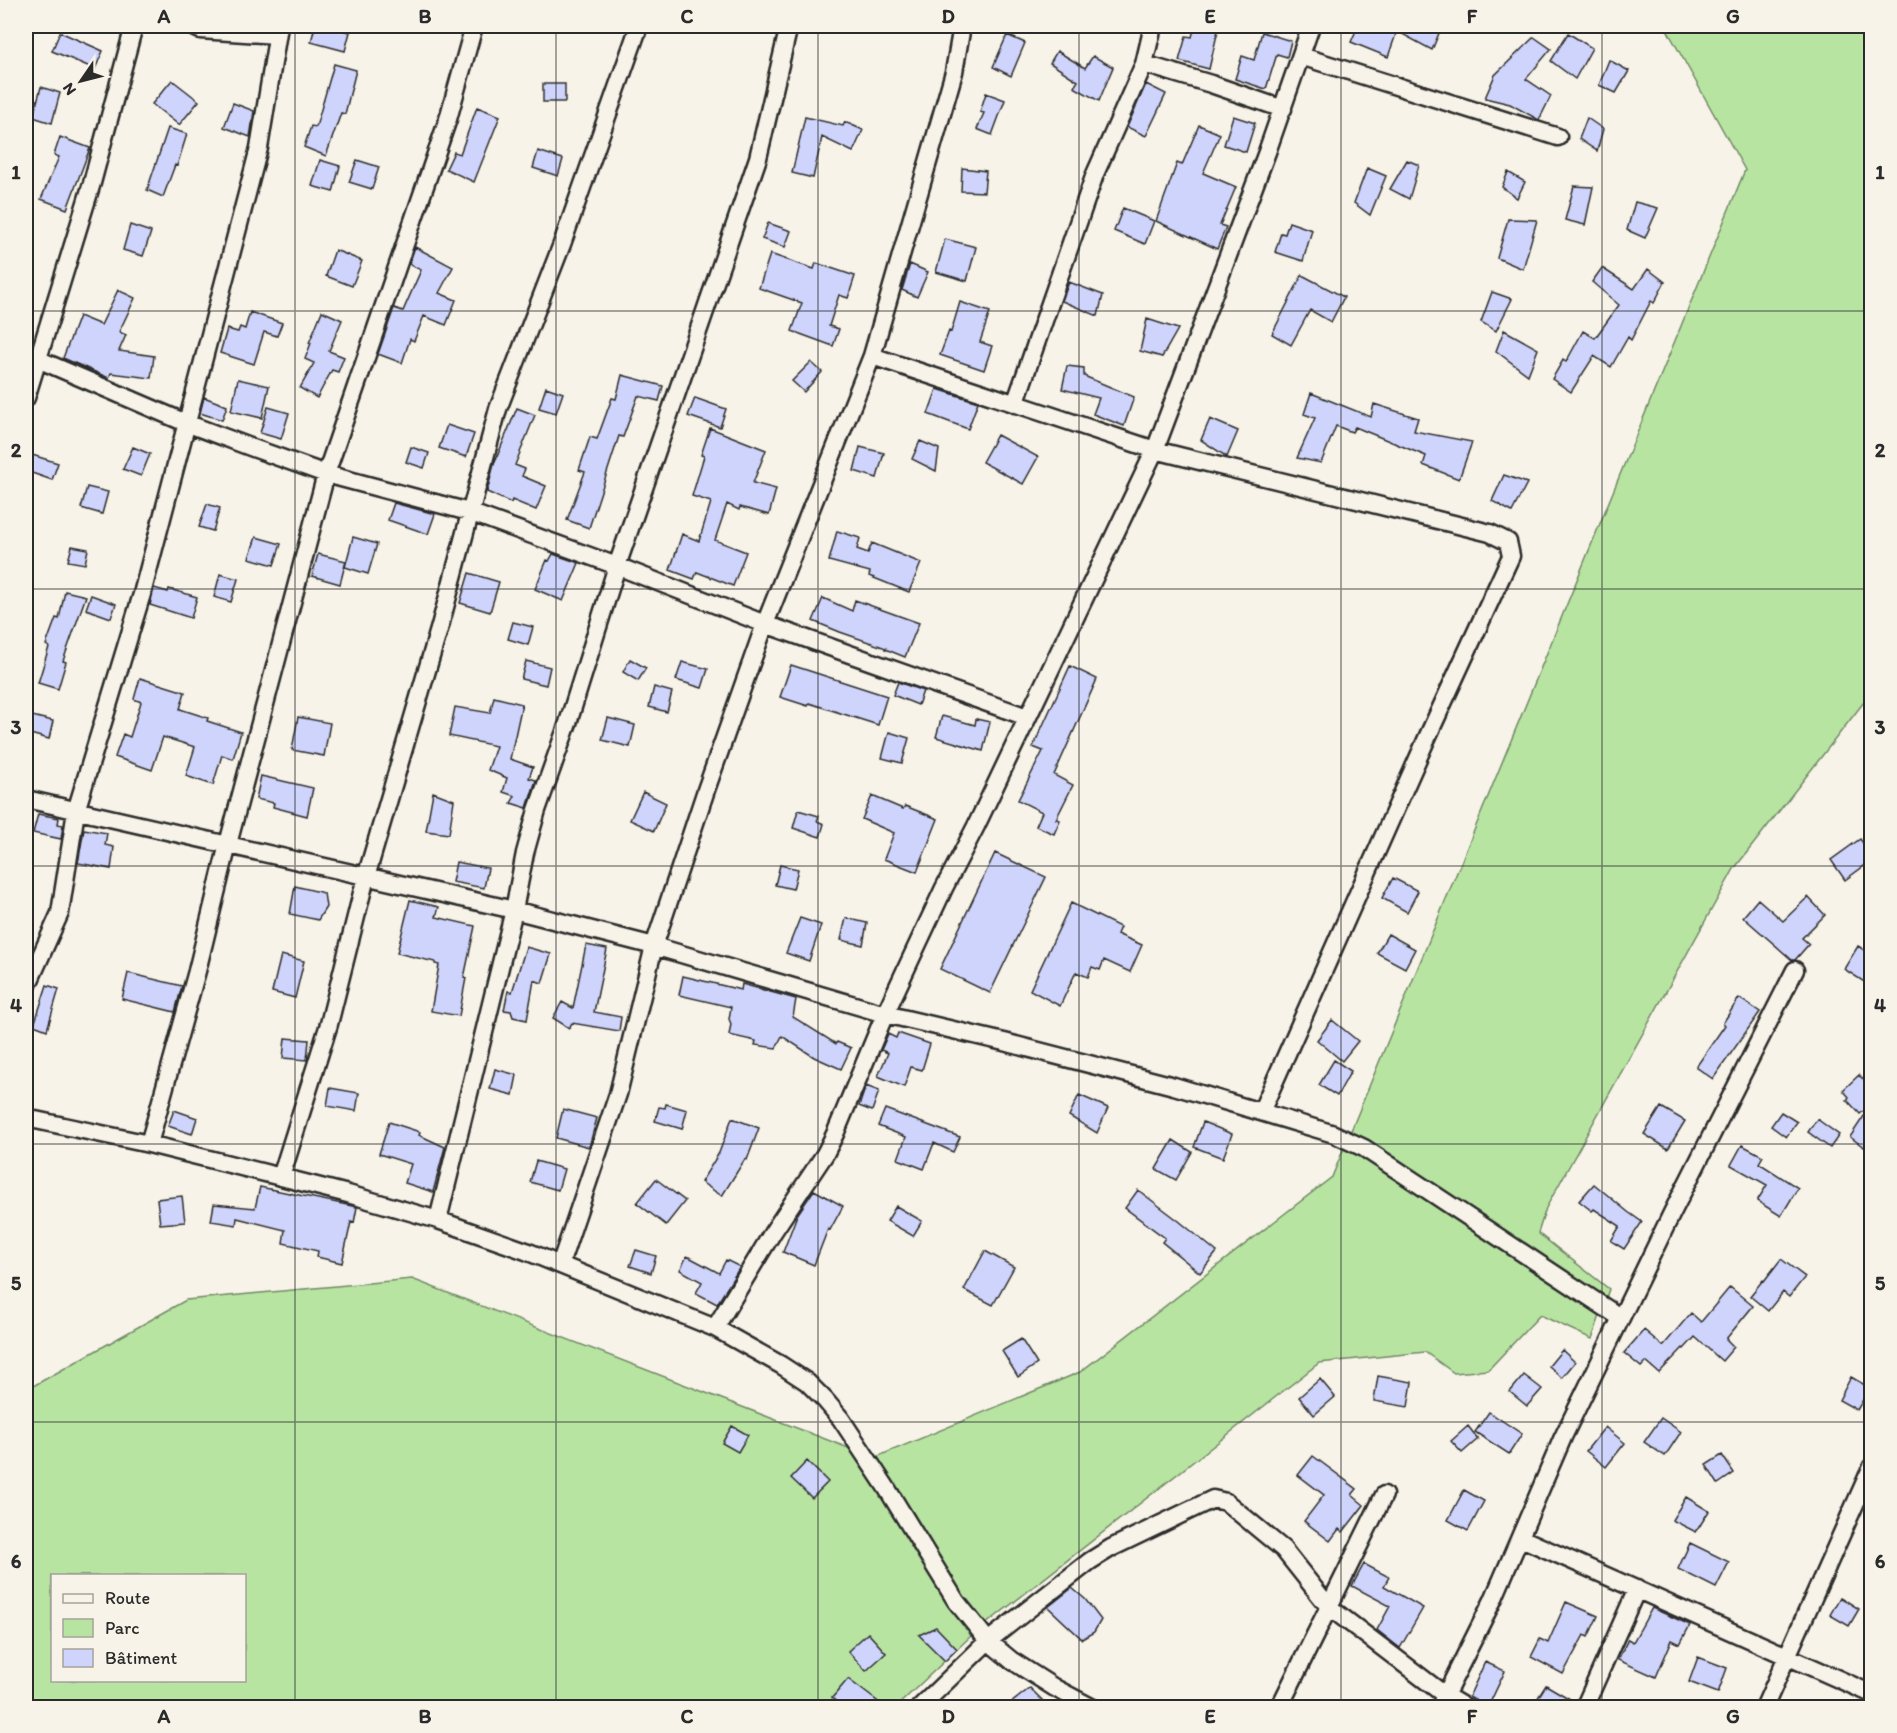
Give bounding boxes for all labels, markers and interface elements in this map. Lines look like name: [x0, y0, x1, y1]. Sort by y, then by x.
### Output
text: A: [157, 4, 171, 28]
text: B: [419, 4, 432, 28]
text: C: [681, 4, 694, 28]
text: D: [941, 4, 955, 28]
text: E: [1204, 4, 1216, 28]
text: F: [1467, 4, 1478, 28]
text: G: [1726, 4, 1740, 28]
north arrow: [51, 51, 111, 111]
text: N: [58, 79, 80, 99]
text: 1: [11, 160, 21, 184]
text: 1: [1875, 160, 1885, 184]
text: 2: [11, 438, 22, 462]
text: 2: [1875, 438, 1886, 462]
text: 3: [11, 715, 22, 739]
text: 3: [1875, 715, 1886, 739]
text: 4: [10, 993, 22, 1017]
text: 4: [1874, 993, 1886, 1017]
text: 5: [11, 1271, 22, 1295]
text: 5: [1875, 1271, 1886, 1295]
text: 6: [11, 1549, 22, 1573]
text: 6: [1875, 1549, 1886, 1573]
legend: [51, 1574, 246, 1682]
text: Route: [105, 1587, 150, 1609]
text: Parc: [105, 1617, 139, 1639]
text: Bâtiment: [105, 1647, 178, 1669]
text: A: [157, 1704, 171, 1728]
text: B: [419, 1704, 432, 1728]
text: C: [681, 1704, 694, 1728]
text: D: [941, 1704, 955, 1728]
text: E: [1204, 1704, 1216, 1728]
text: F: [1467, 1704, 1478, 1728]
text: G: [1726, 1704, 1740, 1728]

